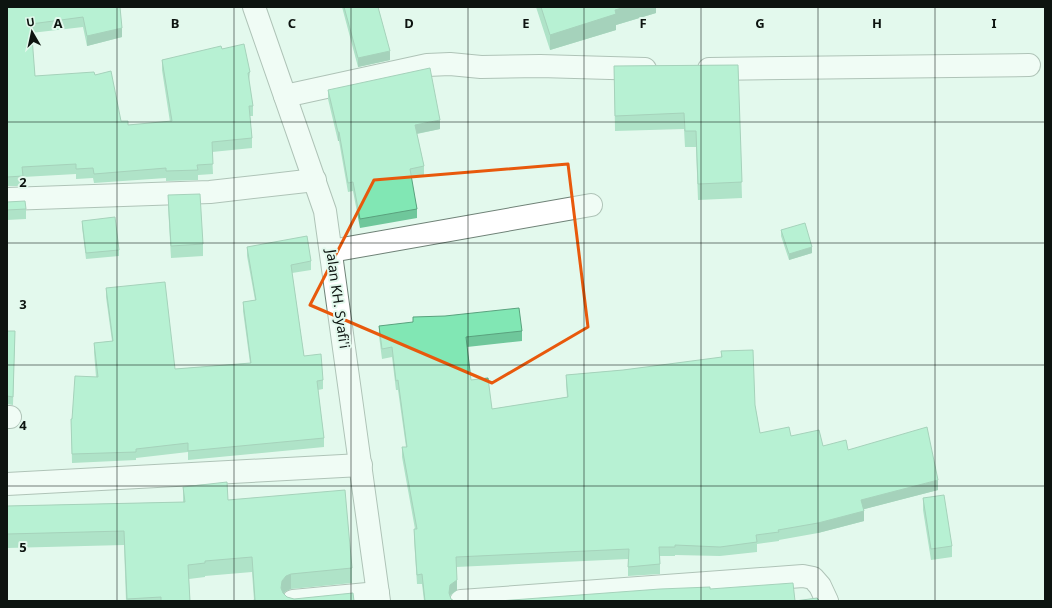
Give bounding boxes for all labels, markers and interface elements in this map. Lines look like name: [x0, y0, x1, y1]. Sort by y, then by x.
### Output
north arrow: [12, 12, 52, 52]
text: U: [25, 14, 36, 30]
text: A: [54, 14, 63, 32]
text: B: [171, 14, 179, 32]
text: C: [288, 14, 296, 32]
text: D: [404, 14, 414, 32]
text: E: [522, 14, 530, 32]
text: F: [639, 14, 647, 32]
text: G: [755, 14, 765, 32]
text: H: [872, 14, 882, 32]
text: I: [991, 14, 997, 32]
text: 2: [19, 173, 27, 191]
street label: Jalan KH. Syafi'i: [322, 246, 355, 350]
text: 3: [19, 295, 27, 313]
text: 4: [19, 416, 27, 434]
text: 5: [19, 538, 27, 556]

